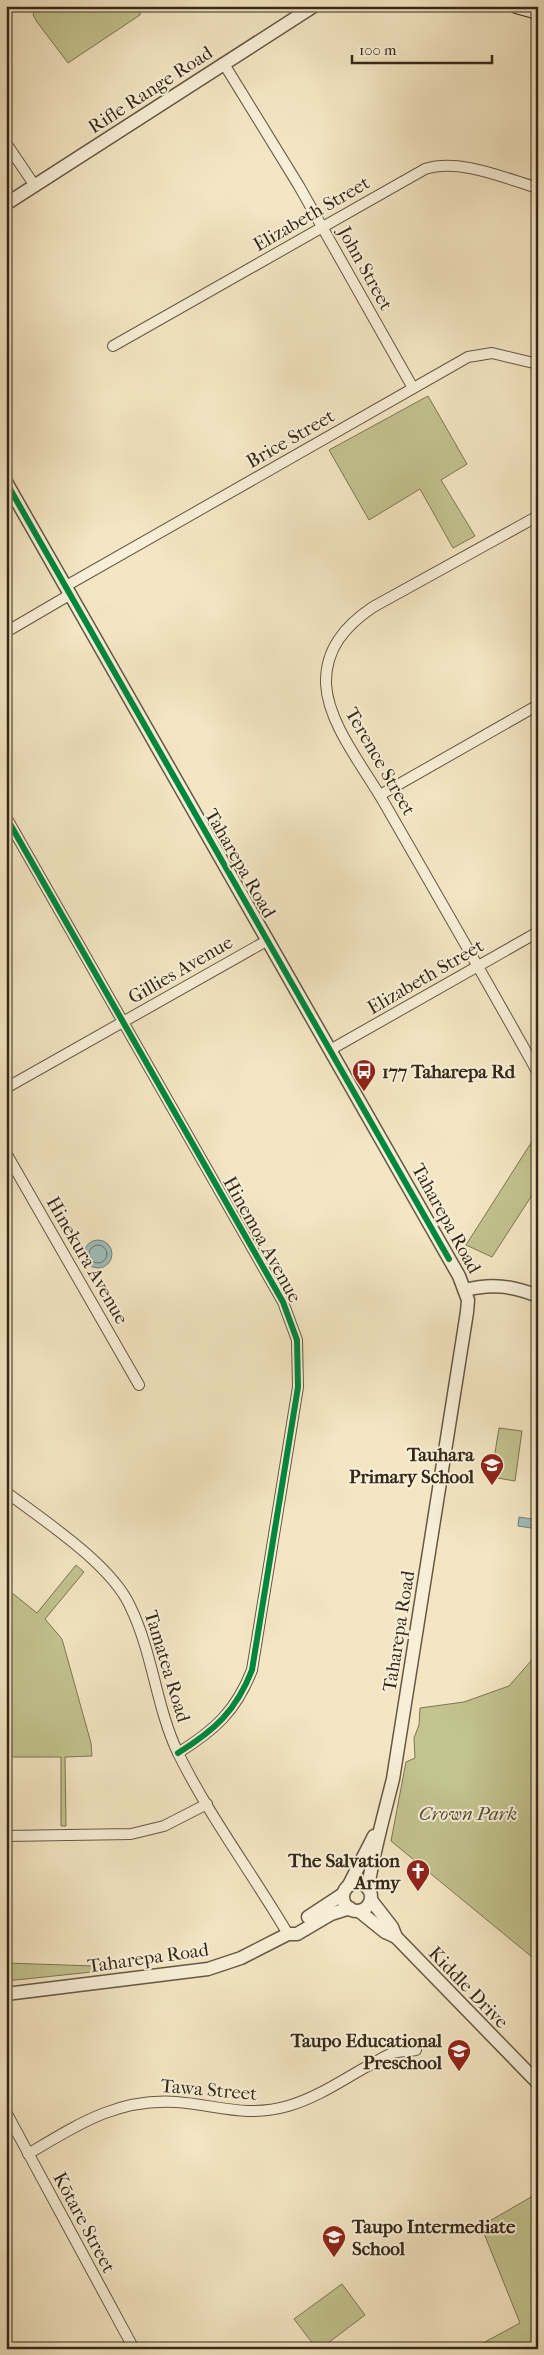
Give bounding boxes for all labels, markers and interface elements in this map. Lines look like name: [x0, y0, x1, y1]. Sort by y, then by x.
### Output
scale bar: [352, 32, 492, 64]
street label: Rifle Range Road: [84, 41, 217, 138]
text: 100 m: [359, 41, 397, 59]
street label: Elizabeth Street: [249, 172, 374, 256]
street label: John Street: [332, 221, 397, 314]
street label: Brice Street: [243, 405, 339, 473]
street label: Terence Street: [340, 704, 420, 820]
street label: Taharepa Road: [200, 805, 281, 923]
street label: Gillies Avenue: [124, 931, 237, 1009]
street label: Elizabeth Street: [363, 935, 488, 1019]
bus stop icon: 177 Taharepa Rd: [351, 1058, 377, 1092]
place label: 177 Taharepa Rd: [382, 1061, 516, 1083]
street label: Taharepa Road: [407, 1160, 486, 1278]
street label: Hinemoa Avenue: [218, 1173, 306, 1306]
street label: Hinekura Avenue: [42, 1193, 133, 1328]
place label: Tauhara Primary School: [349, 1444, 475, 1488]
school or university icon: Tauhara Primary School: [479, 1452, 505, 1486]
street label: Taharepa Road: [379, 1568, 420, 1693]
street label: Tamatea Road: [140, 1608, 195, 1726]
park label: Crown Park: [419, 1803, 517, 1825]
place label: The Salvation Army: [287, 1850, 401, 1894]
church icon: The Salvation Army: [405, 1858, 431, 1892]
street label: Taharepa Road: [86, 1938, 211, 1977]
street label: Kiddle Drive: [424, 1942, 513, 2033]
place label: Taupo Educational Preschool: [290, 2030, 443, 2074]
school or university icon: Taupo Educational Preschool: [446, 2038, 472, 2072]
street label: Tawa Street: [160, 2075, 258, 2105]
street label: Kōtare Street: [48, 2168, 120, 2277]
place label: Taupo Intermediate School: [351, 2216, 516, 2260]
school or university icon: Taupo Intermediate School: [321, 2224, 347, 2258]

